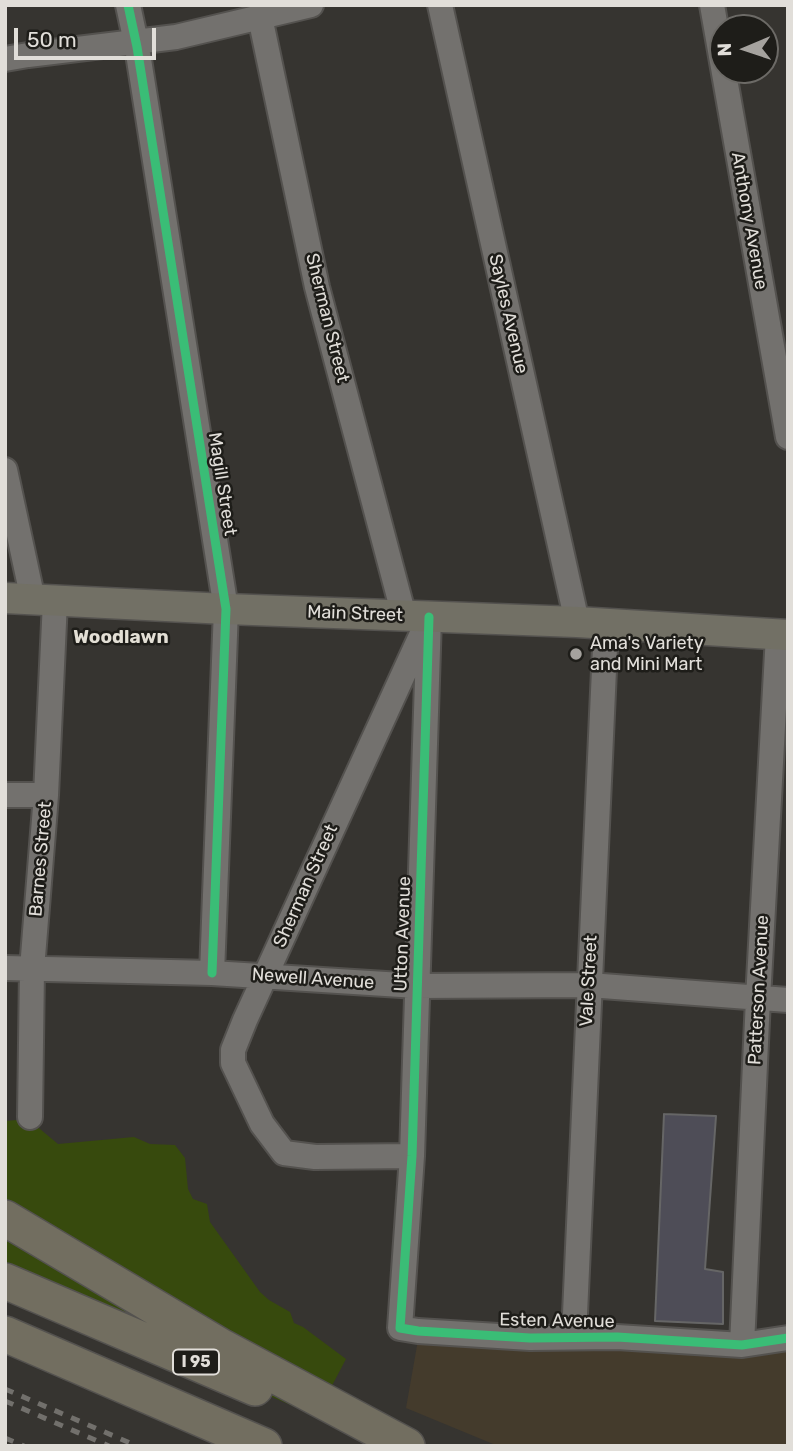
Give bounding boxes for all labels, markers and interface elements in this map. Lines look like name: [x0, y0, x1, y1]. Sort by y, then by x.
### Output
scale bar: [18, 14, 159, 58]
north arrow: [709, 14, 779, 84]
text: 50 m: [27, 27, 77, 52]
text: N: [713, 42, 736, 57]
street label: Anthony Avenue: [726, 151, 772, 291]
street label: Sherman Street: [301, 251, 353, 385]
street label: Sayles Avenue: [484, 252, 532, 376]
street label: Magill Street: [203, 431, 241, 537]
street label: Main Street: [307, 602, 403, 626]
district label: Woodlawn: [73, 627, 169, 649]
place label: Ama's Variety and Mini Mart: [590, 633, 704, 676]
marker: Ama's Variety and Mini Mart: [568, 646, 584, 662]
street label: Barnes Street: [25, 801, 57, 917]
street label: Sherman Street: [269, 821, 343, 951]
street label: Utton Avenue: [390, 876, 416, 992]
street label: Patterson Avenue: [744, 914, 774, 1066]
street label: Vale Street: [576, 935, 602, 1027]
street label: Newell Avenue: [251, 964, 375, 994]
street label: Esten Avenue: [499, 1309, 615, 1333]
road number: I 95: [173, 1350, 219, 1374]

